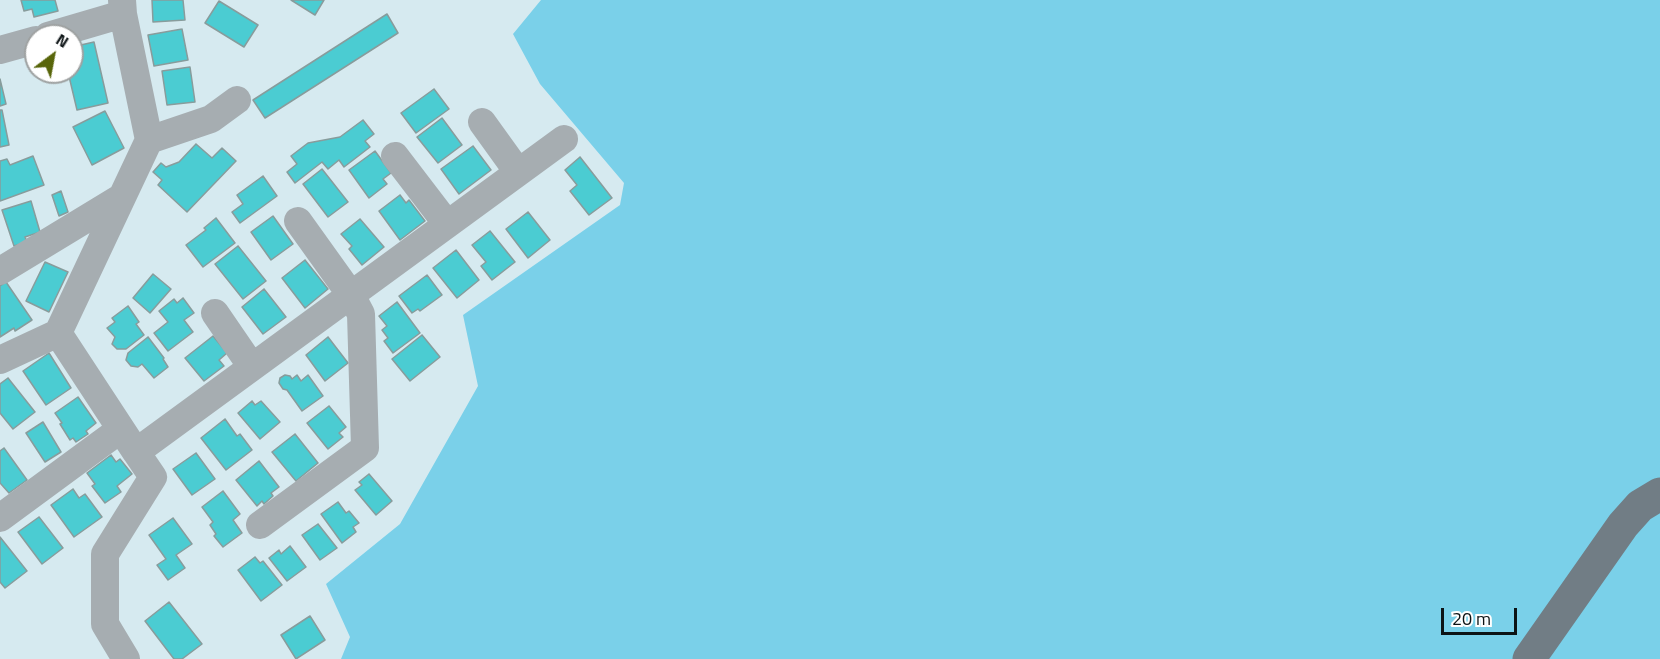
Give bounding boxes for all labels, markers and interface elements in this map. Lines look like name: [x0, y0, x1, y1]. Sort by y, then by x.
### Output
north arrow: [24, 24, 84, 84]
text: N: [51, 27, 74, 54]
scale bar: [1444, 596, 1520, 634]
text: 20 m: [1452, 605, 1491, 632]

